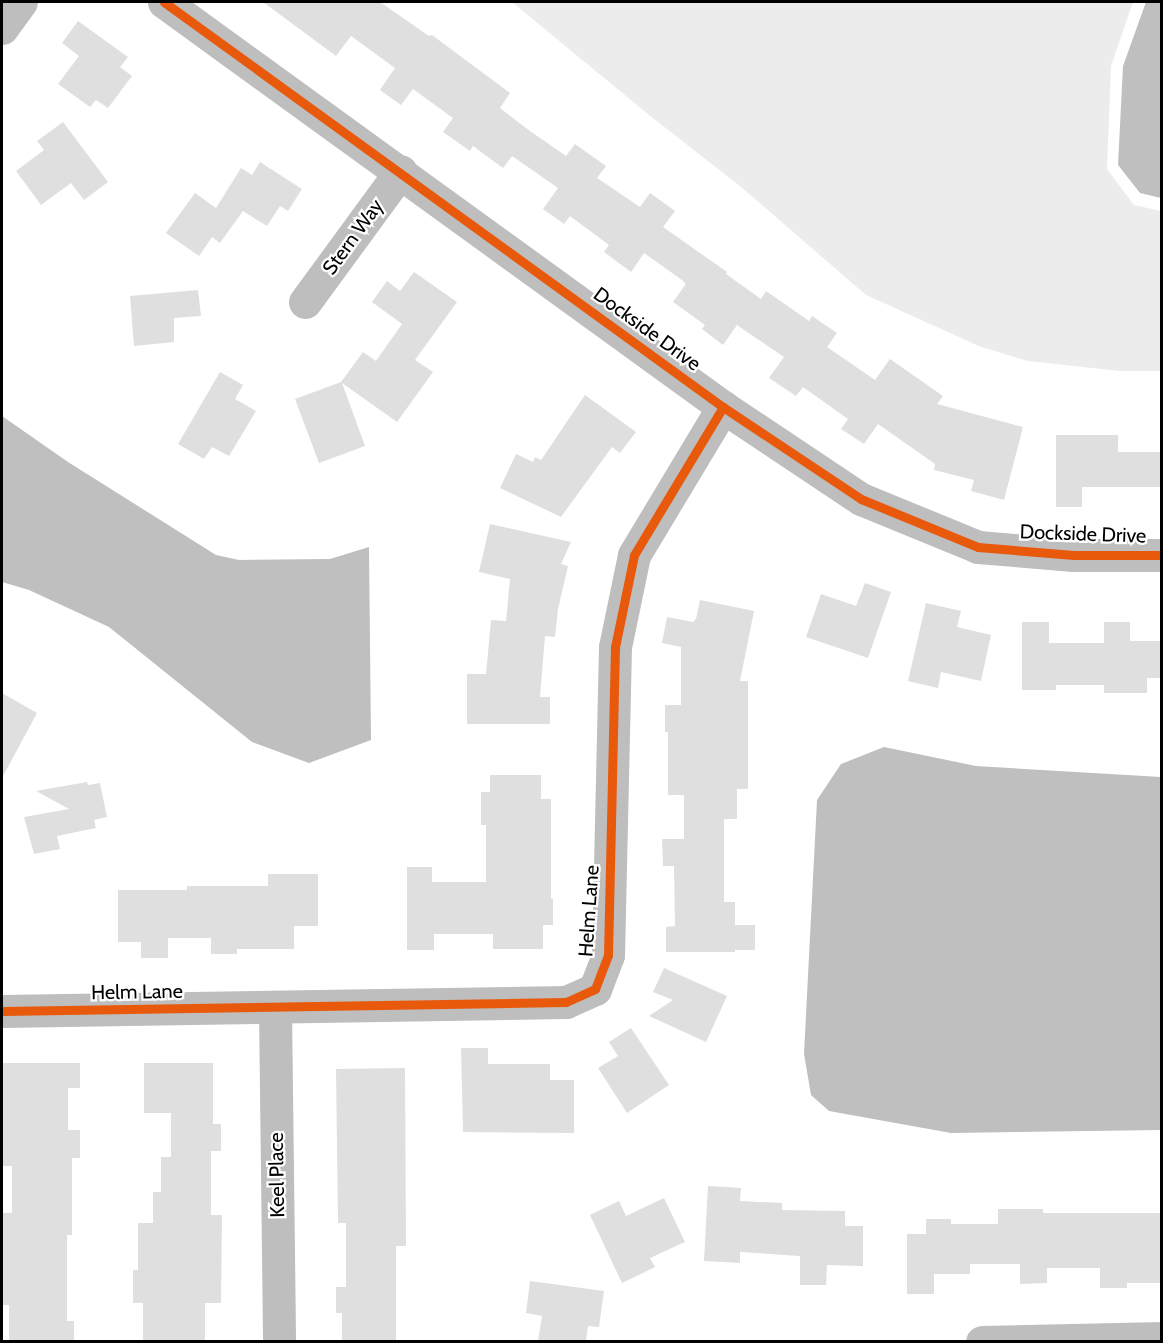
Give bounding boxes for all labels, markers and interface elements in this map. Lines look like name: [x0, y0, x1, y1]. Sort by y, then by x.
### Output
street label: Stern Way: [318, 194, 388, 280]
street label: Dockside Drive: [589, 282, 705, 376]
street label: Dockside Drive: [1019, 520, 1147, 548]
street label: Helm Lane: [574, 864, 604, 958]
street label: Helm Lane: [91, 979, 183, 1005]
street label: Keel Place: [264, 1132, 290, 1218]

